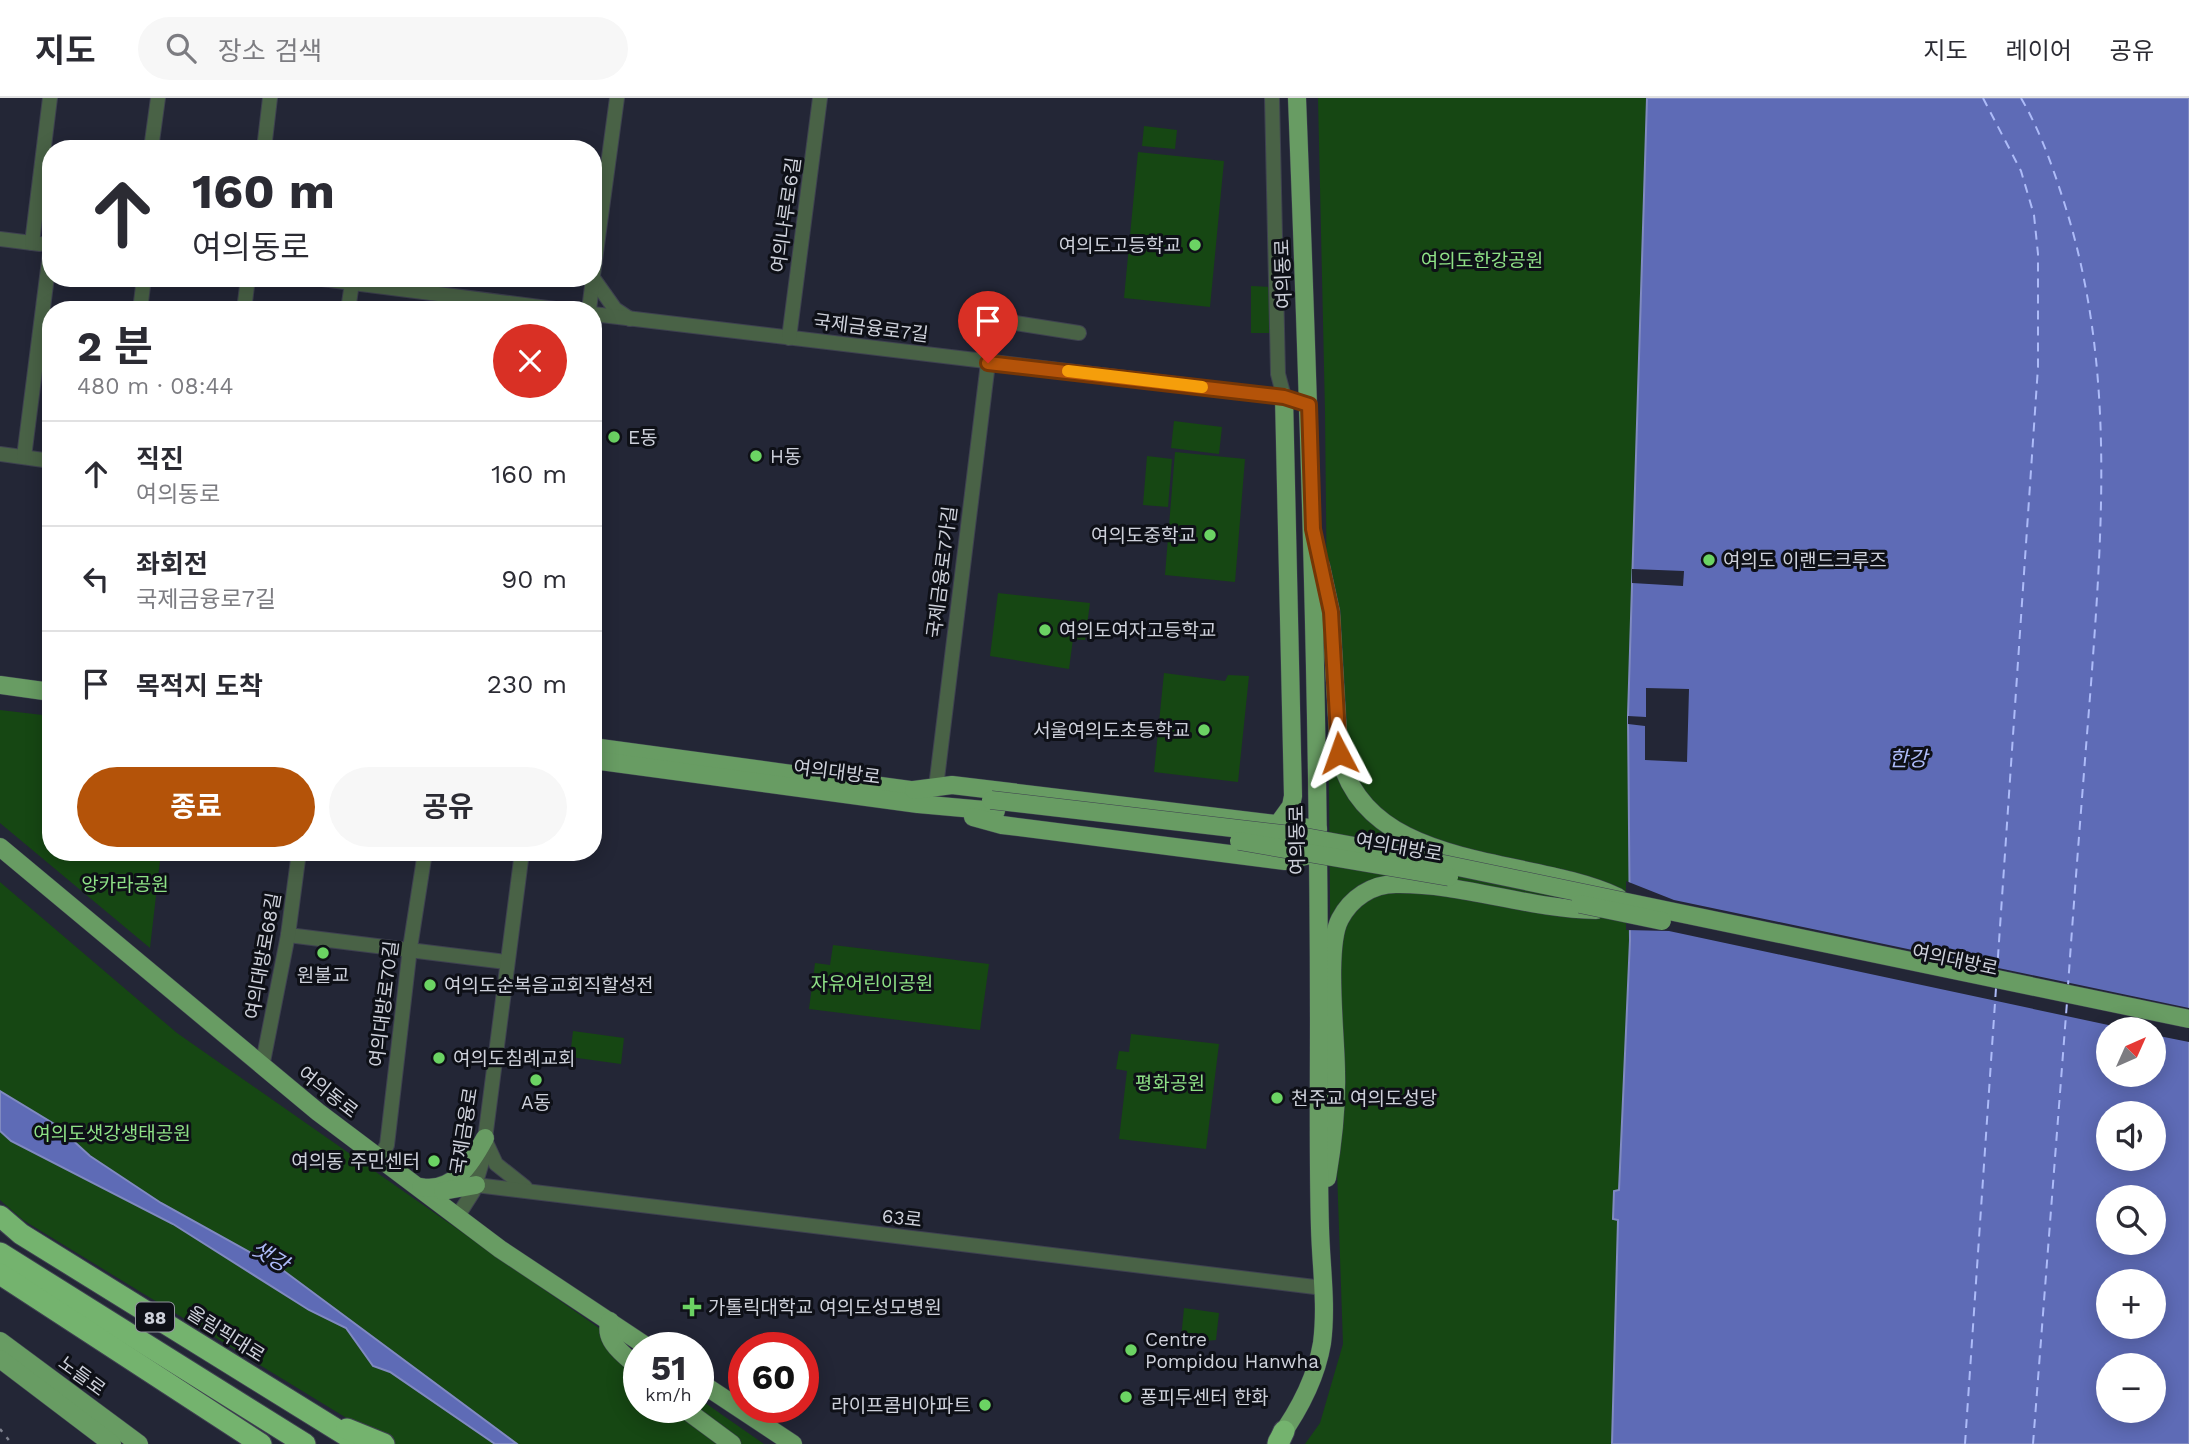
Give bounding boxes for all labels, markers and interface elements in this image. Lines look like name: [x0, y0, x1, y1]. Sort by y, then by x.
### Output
search box: [138, 17, 628, 80]
icon: search: [162, 29, 200, 67]
text: 지도: [35, 31, 96, 70]
text: 장소 검색: [218, 36, 322, 66]
text: 지도: [1923, 37, 1968, 65]
text: 레이어: [2006, 37, 2072, 65]
text: 공유: [2110, 37, 2154, 65]
street label: 여의나루로6길: [767, 156, 805, 274]
text: 160 m: [192, 162, 335, 220]
icon: ahead: [77, 168, 168, 259]
text: 여의동로: [192, 228, 310, 266]
place label: 여의도고등학교: [1059, 234, 1181, 257]
marker: 여의도고등학교: [1187, 237, 1203, 253]
street label: 여의동로: [1270, 239, 1296, 309]
park label: 여의도한강공원: [1421, 249, 1543, 272]
pin: [958, 291, 1018, 363]
icon: arrive: [969, 302, 1007, 340]
street label: 국제금융로7길: [812, 310, 930, 346]
text: 2 분: [77, 322, 153, 371]
button: close: [493, 324, 567, 398]
text: 480 m · 08:44: [77, 373, 234, 400]
place label: E동: [628, 426, 658, 449]
marker: E동: [606, 429, 622, 445]
text: 직진: [136, 444, 184, 474]
place label: H동: [770, 445, 801, 468]
marker: H동: [748, 448, 764, 464]
icon: ahead: [77, 455, 115, 493]
text: 160 m: [491, 459, 567, 489]
text: 여의동로: [136, 481, 221, 508]
street label: 국제금융로7가길: [922, 505, 962, 639]
place label: 여의도중학교: [1091, 524, 1196, 547]
marker: 여의도중학교: [1202, 527, 1218, 543]
text: 좌회전: [136, 549, 208, 579]
place label: 여의도 이랜드크루즈: [1723, 549, 1887, 572]
marker: 여의도 이랜드크루즈: [1701, 552, 1717, 568]
icon: left: [77, 560, 115, 598]
text: 90 m: [501, 564, 567, 594]
text: 국제금융로7길: [136, 586, 276, 613]
place label: 여의도여자고등학교: [1059, 619, 1216, 642]
marker: 여의도여자고등학교: [1037, 622, 1053, 638]
icon: arrive: [77, 665, 115, 703]
text: 230 m: [487, 669, 567, 699]
text: 목적지 도착: [136, 671, 263, 701]
position arrow: [1302, 716, 1376, 790]
place label: 서울여의도초등학교: [1033, 719, 1190, 742]
marker: 서울여의도초등학교: [1196, 722, 1212, 738]
water label: 한강: [1889, 746, 1930, 771]
street label: 여의대방로: [792, 755, 882, 789]
button: 종료: [77, 767, 315, 847]
button: 공유: [329, 767, 567, 847]
street label: 여의동로: [1285, 805, 1309, 875]
street label: 여의대방로: [1354, 828, 1444, 866]
park label: 앙카라공원: [81, 873, 169, 896]
street label: 여의대방로68길: [241, 891, 285, 1021]
street label: 여의대방로70길: [365, 940, 403, 1068]
street label: 여의대방로: [1910, 940, 2000, 980]
marker: 원불교: [315, 945, 331, 961]
place label: 원불교: [297, 964, 349, 987]
park label: 자유어린이공원: [811, 972, 933, 995]
place label: 여의도순복음교회직할성전: [444, 974, 654, 997]
marker: 여의도순복음교회직할성전: [422, 977, 438, 993]
north arrow: [2096, 1017, 2166, 1087]
map controls: [2096, 1017, 2166, 1423]
place label: 여의도침례교회: [453, 1047, 575, 1070]
marker: 여의도침례교회: [431, 1050, 447, 1066]
street label: 여의동로: [293, 1061, 363, 1123]
marker: A동: [528, 1072, 544, 1088]
park label: 평화공원: [1135, 1072, 1205, 1095]
street label: 국제금융로: [446, 1086, 482, 1176]
place label: 천주교 여의도성당: [1291, 1087, 1437, 1110]
marker: 천주교 여의도성당: [1269, 1090, 1285, 1106]
place label: A동: [521, 1091, 551, 1114]
button: sound: [2096, 1101, 2166, 1171]
park label: 여의도샛강생태공원: [33, 1122, 191, 1145]
place label: 여의동 주민센터: [291, 1150, 420, 1173]
marker: 여의동 주민센터: [426, 1153, 442, 1169]
button: search: [2096, 1185, 2166, 1255]
street label: 63로: [881, 1204, 923, 1232]
water label: 샛강: [247, 1235, 295, 1278]
button: +: [2096, 1269, 2166, 1339]
place label: 가톨릭대학교 여의도성모병원: [708, 1296, 942, 1319]
marker: 가톨릭대학교 여의도성모병원: [682, 1297, 702, 1317]
street label: 올림픽대로: [183, 1301, 269, 1367]
road number: 88: [136, 1302, 174, 1332]
place label: Centre Pompidou Hanwha: [1145, 1328, 1319, 1373]
speed limit sign: 60: [728, 1332, 819, 1423]
marker: Centre Pompidou Hanwha: [1123, 1342, 1139, 1358]
text: 51: [651, 1347, 686, 1389]
street label: 노들로: [54, 1351, 110, 1401]
button: −: [2096, 1353, 2166, 1423]
text: km/h: [645, 1384, 692, 1405]
place label: 퐁피두센터 한화: [1140, 1386, 1269, 1409]
marker: 퐁피두센터 한화: [1118, 1389, 1134, 1405]
place label: 라이프콤비아파트: [831, 1394, 971, 1417]
marker: 라이프콤비아파트: [977, 1397, 993, 1413]

